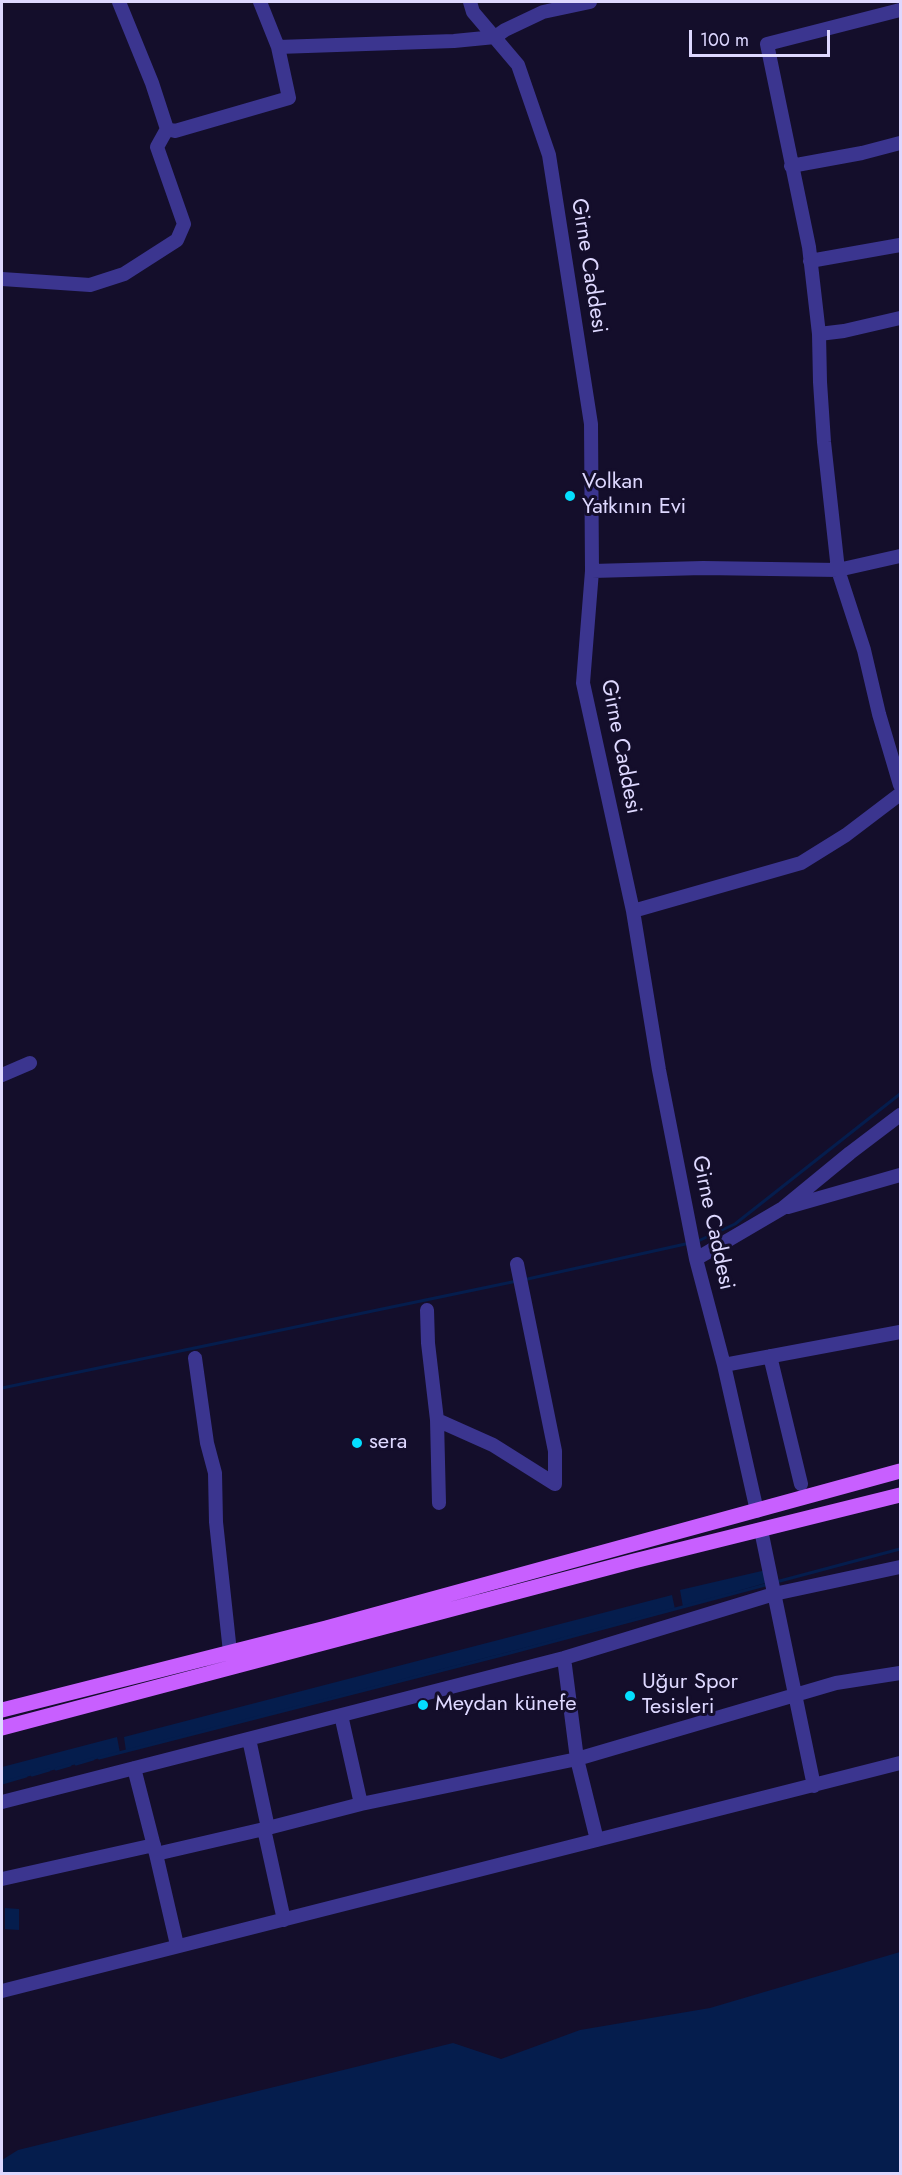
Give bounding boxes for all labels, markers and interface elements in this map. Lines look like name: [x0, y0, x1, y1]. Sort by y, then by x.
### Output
scale bar: [692, 18, 833, 56]
text: 100 m: [700, 27, 749, 53]
street label: Girne Caddesi: [564, 197, 612, 335]
place label: Volkan Yatkının Evi: [582, 470, 686, 522]
marker: Volkan Yatkının Evi: [563, 489, 577, 503]
street label: Girne Caddesi: [594, 678, 646, 816]
street label: Girne Caddesi: [685, 1154, 739, 1292]
place label: sera: [369, 1430, 407, 1456]
marker: sera: [350, 1436, 364, 1450]
place label: Uğur Spor Tesisleri: [642, 1670, 738, 1722]
marker: Uğur Spor Tesisleri: [623, 1689, 637, 1703]
place label: Meydan künefe: [435, 1692, 577, 1718]
marker: Meydan künefe: [416, 1698, 430, 1712]

